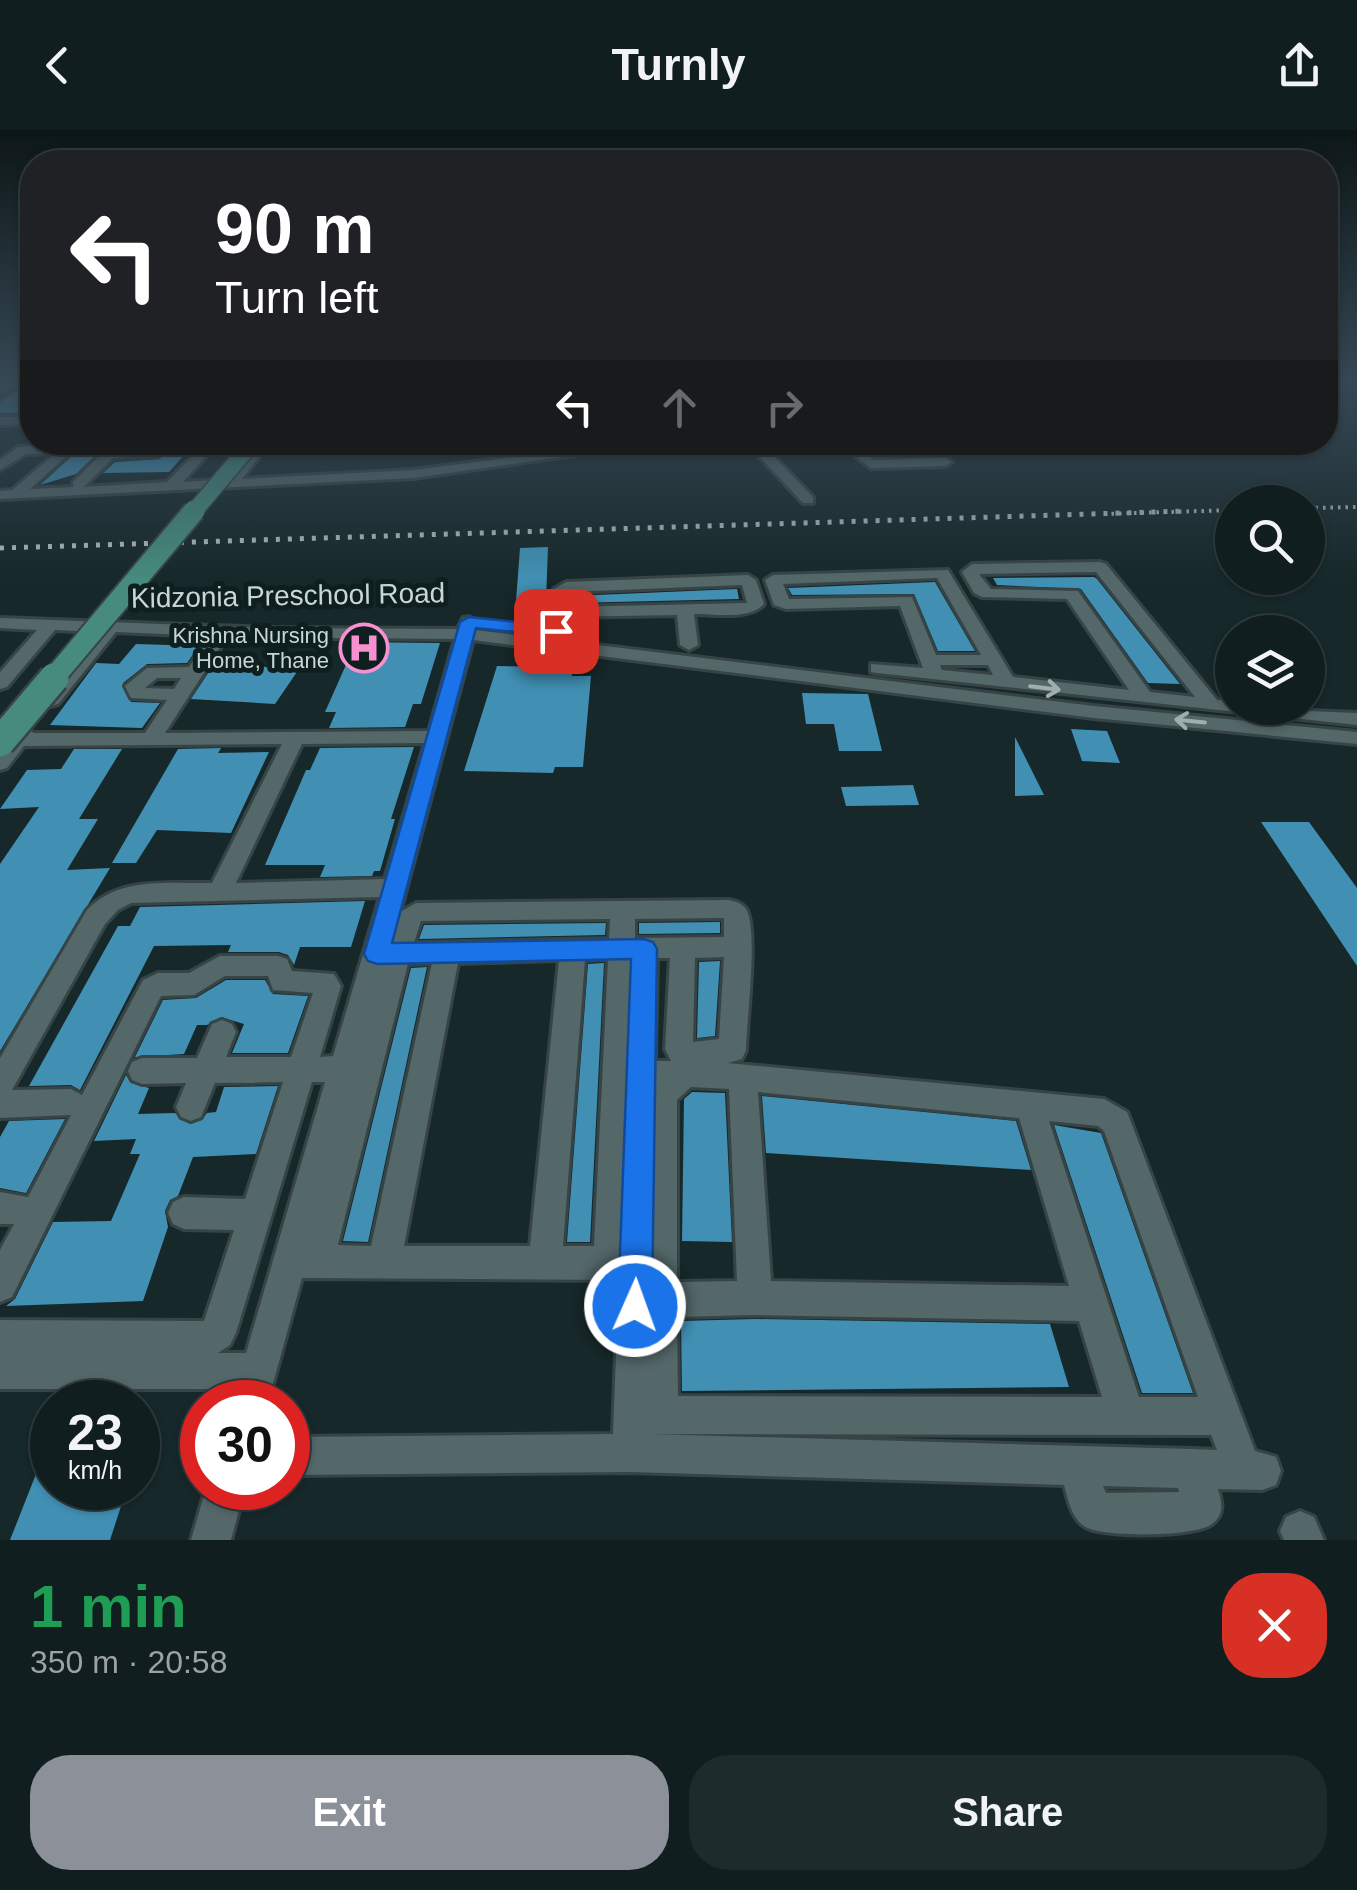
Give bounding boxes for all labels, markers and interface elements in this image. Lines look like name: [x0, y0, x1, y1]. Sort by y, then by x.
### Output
icon: back: [30, 38, 85, 93]
icon: share: [1272, 38, 1327, 93]
text: Turnly: [611, 39, 746, 90]
icon: left: [50, 190, 180, 320]
text: 90 m: [215, 190, 375, 268]
text: Turn left: [215, 272, 378, 323]
icon: left: [547, 380, 602, 435]
icon: ahead: [652, 380, 707, 435]
icon: right: [757, 380, 812, 435]
map controls: [1215, 485, 1325, 725]
button: search: [1215, 485, 1325, 595]
street label: Kidzonia Preschool Road: [131, 577, 445, 614]
pin: [514, 589, 599, 674]
icon: arrive: [529, 604, 584, 659]
button: layers: [1215, 615, 1325, 725]
hospital icon: Krishna Nursing Home, Thane: [338, 622, 390, 674]
place label: Krishna Nursing Home, Thane: [172, 623, 329, 673]
one-way arrow: [1028, 679, 1060, 698]
one-way arrow: [1175, 712, 1207, 731]
position arrow: [583, 1254, 687, 1358]
speed limit sign: 30: [180, 1380, 310, 1510]
text: 23: [67, 1405, 123, 1461]
text: km/h: [68, 1456, 122, 1484]
text: 1 min: [30, 1573, 187, 1640]
button: close: [1222, 1573, 1327, 1678]
text: 350 m · 20:58: [30, 1644, 227, 1680]
button: Exit: [30, 1755, 669, 1870]
button: Share: [689, 1755, 1327, 1870]

